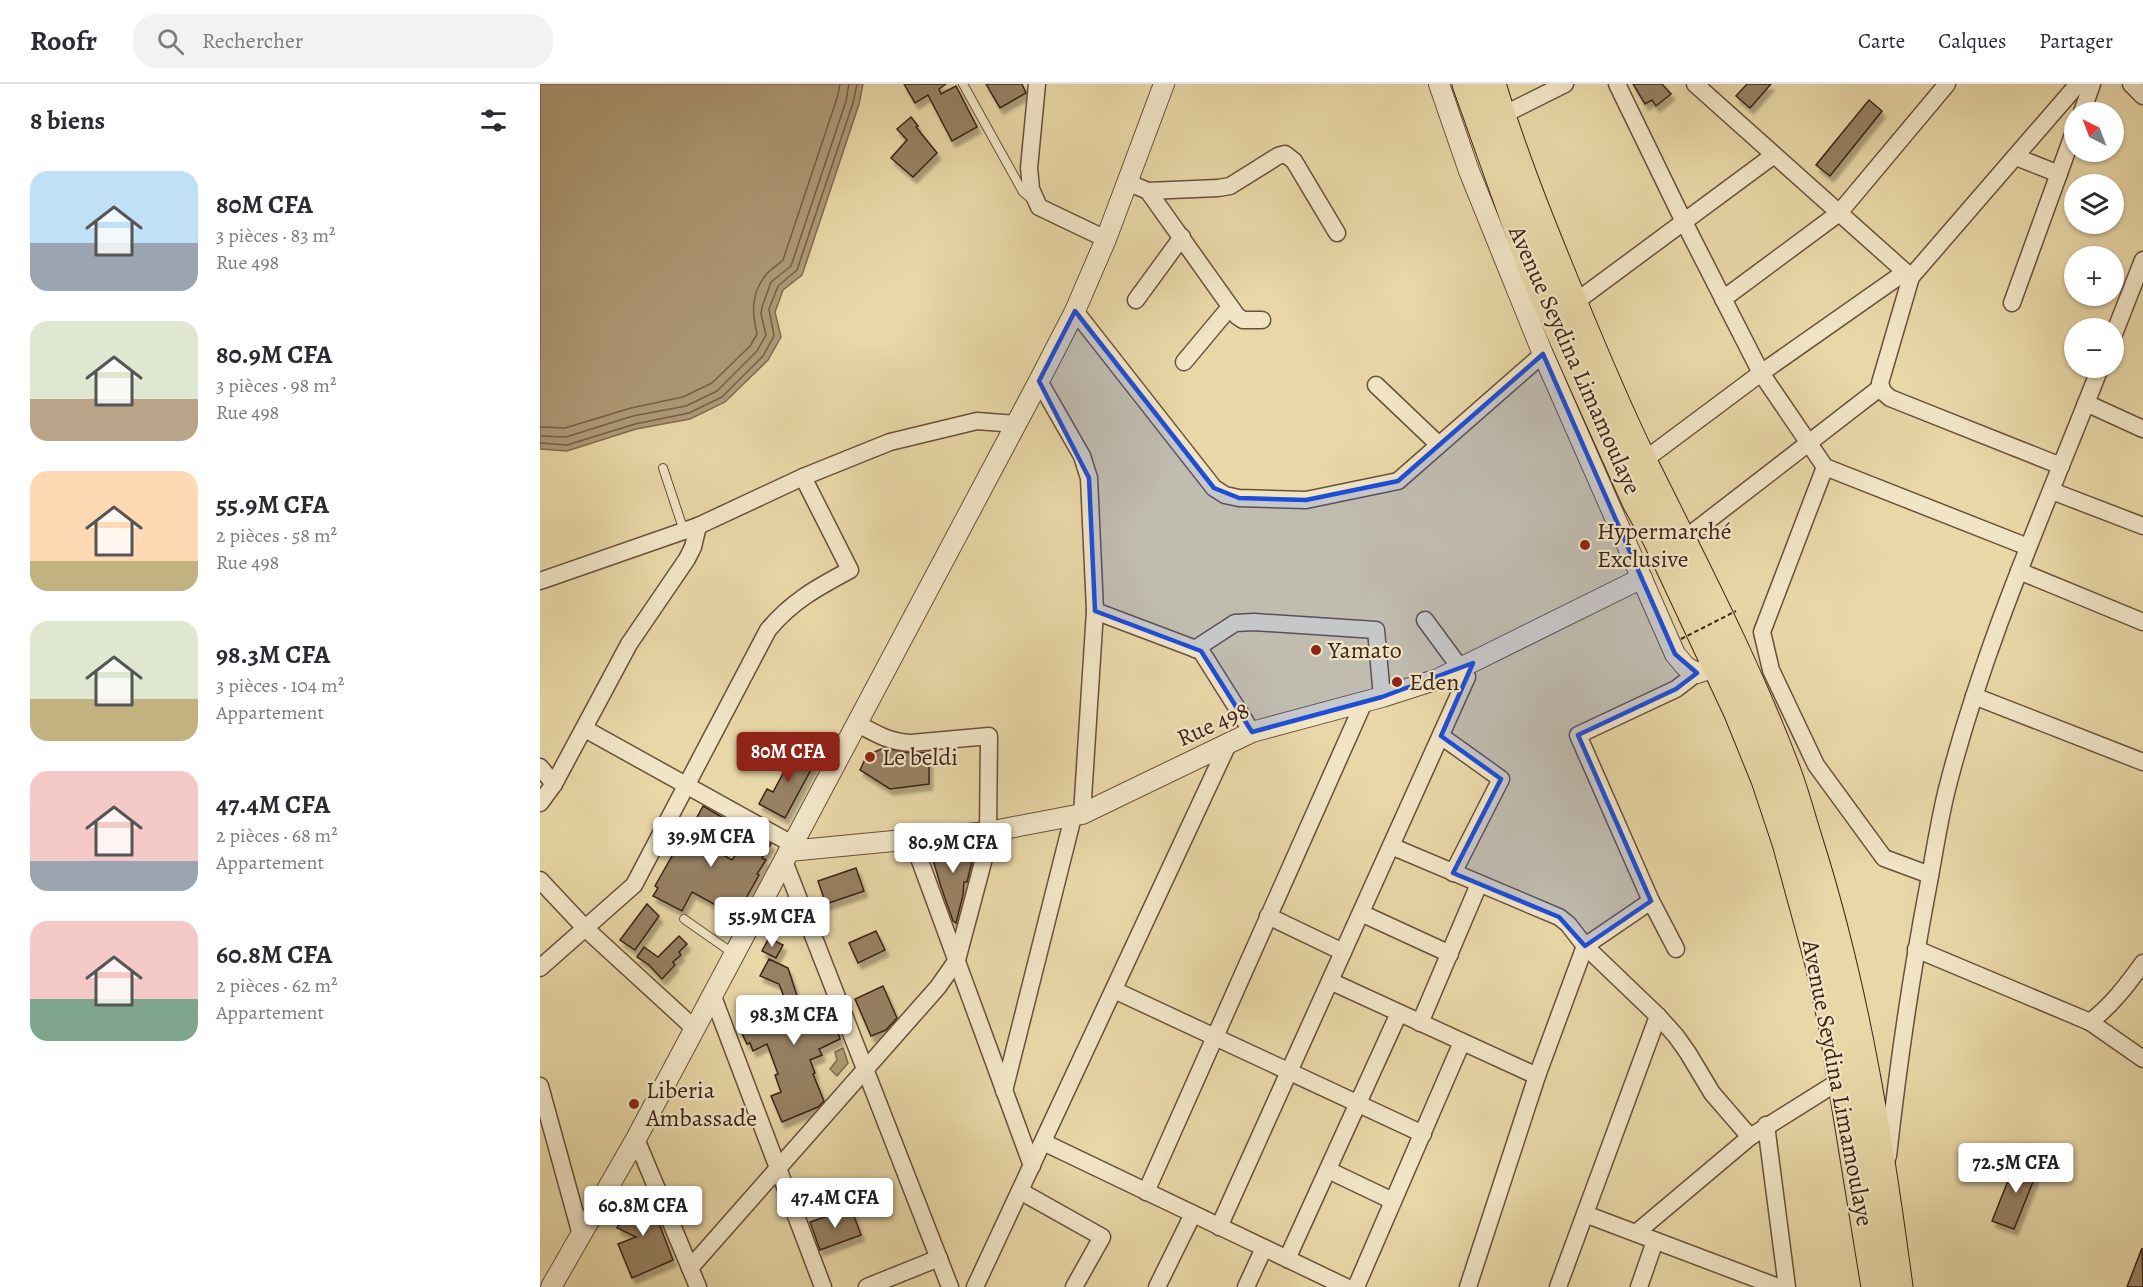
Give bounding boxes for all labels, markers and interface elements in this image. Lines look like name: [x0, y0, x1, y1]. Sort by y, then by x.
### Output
search box: [133, 14, 553, 68]
text: Roofr: [30, 22, 97, 60]
icon: search: [154, 25, 187, 58]
text: Rechercher: [202, 26, 303, 56]
text: Carte: [1858, 27, 1905, 55]
text: Calques: [1938, 27, 2006, 55]
text: Partager: [2039, 27, 2113, 55]
north arrow: [2064, 102, 2124, 162]
map controls: [2064, 102, 2124, 378]
text: 8 biens: [30, 103, 105, 138]
icon: filters: [477, 104, 510, 137]
button: layers: [2064, 174, 2124, 234]
text: 80M CFA: [216, 187, 313, 222]
icon: home: [78, 195, 150, 267]
street label: Avenue Seydina Limamoulaye: [1501, 220, 1649, 499]
text: 3 pièces · 83 m²: [216, 222, 336, 249]
button: +: [2064, 246, 2124, 306]
text: Rue 498: [216, 249, 279, 276]
button: −: [2064, 318, 2124, 378]
text: 80.9M CFA: [216, 337, 332, 372]
icon: home: [78, 345, 150, 417]
text: 3 pièces · 98 m²: [216, 372, 336, 399]
text: Rue 498: [216, 399, 279, 426]
text: 55.9M CFA: [216, 487, 329, 522]
icon: home: [78, 495, 150, 567]
place label: Hypermarché Exclusive: [1597, 515, 1732, 575]
text: 2 pièces · 58 m²: [216, 522, 337, 549]
marker: Hypermarché Exclusive: [1578, 538, 1592, 552]
text: Rue 498: [216, 549, 279, 576]
place label: Yamato: [1327, 634, 1402, 666]
text: 98.3M CFA: [216, 637, 330, 672]
marker: Yamato: [1309, 643, 1323, 657]
icon: home: [78, 645, 150, 717]
place label: Eden: [1409, 666, 1459, 698]
text: 3 pièces · 104 m²: [216, 672, 344, 699]
marker: Eden: [1390, 675, 1404, 689]
street label: Rue 498: [1172, 694, 1254, 754]
text: Appartement: [216, 699, 324, 726]
pin: 80M CFA: [733, 732, 843, 783]
text: 80M CFA: [751, 738, 825, 765]
place label: Le beldi: [882, 741, 958, 773]
marker: Le beldi: [863, 750, 877, 764]
text: 47.4M CFA: [216, 787, 330, 822]
icon: home: [78, 795, 150, 867]
pin: 39.9M CFA: [642, 817, 780, 868]
text: 2 pièces · 68 m²: [216, 822, 338, 849]
text: 39.9M CFA: [667, 823, 755, 850]
pin: 80.9M CFA: [884, 823, 1022, 874]
text: 80.9M CFA: [908, 829, 998, 856]
text: Appartement: [216, 849, 324, 876]
pin: 55.9M CFA: [703, 897, 841, 948]
text: 55.9M CFA: [729, 903, 815, 930]
street label: Avenue Seydina Limamoulaye: [1794, 936, 1881, 1229]
text: 60.8M CFA: [216, 937, 332, 972]
icon: home: [78, 945, 150, 1017]
text: 2 pièces · 62 m²: [216, 972, 338, 999]
pin: 98.3M CFA: [725, 995, 863, 1046]
text: Appartement: [216, 999, 324, 1026]
text: 98.3M CFA: [750, 1001, 838, 1028]
place label: Liberia Ambassade: [645, 1074, 757, 1134]
marker: Liberia Ambassade: [627, 1097, 641, 1111]
pin: 72.5M CFA: [1947, 1143, 2085, 1194]
text: 72.5M CFA: [1972, 1149, 2060, 1176]
pin: 47.4M CFA: [766, 1178, 904, 1229]
text: 47.4M CFA: [791, 1184, 879, 1211]
pin: 60.8M CFA: [574, 1186, 712, 1237]
text: 60.8M CFA: [598, 1192, 688, 1219]

